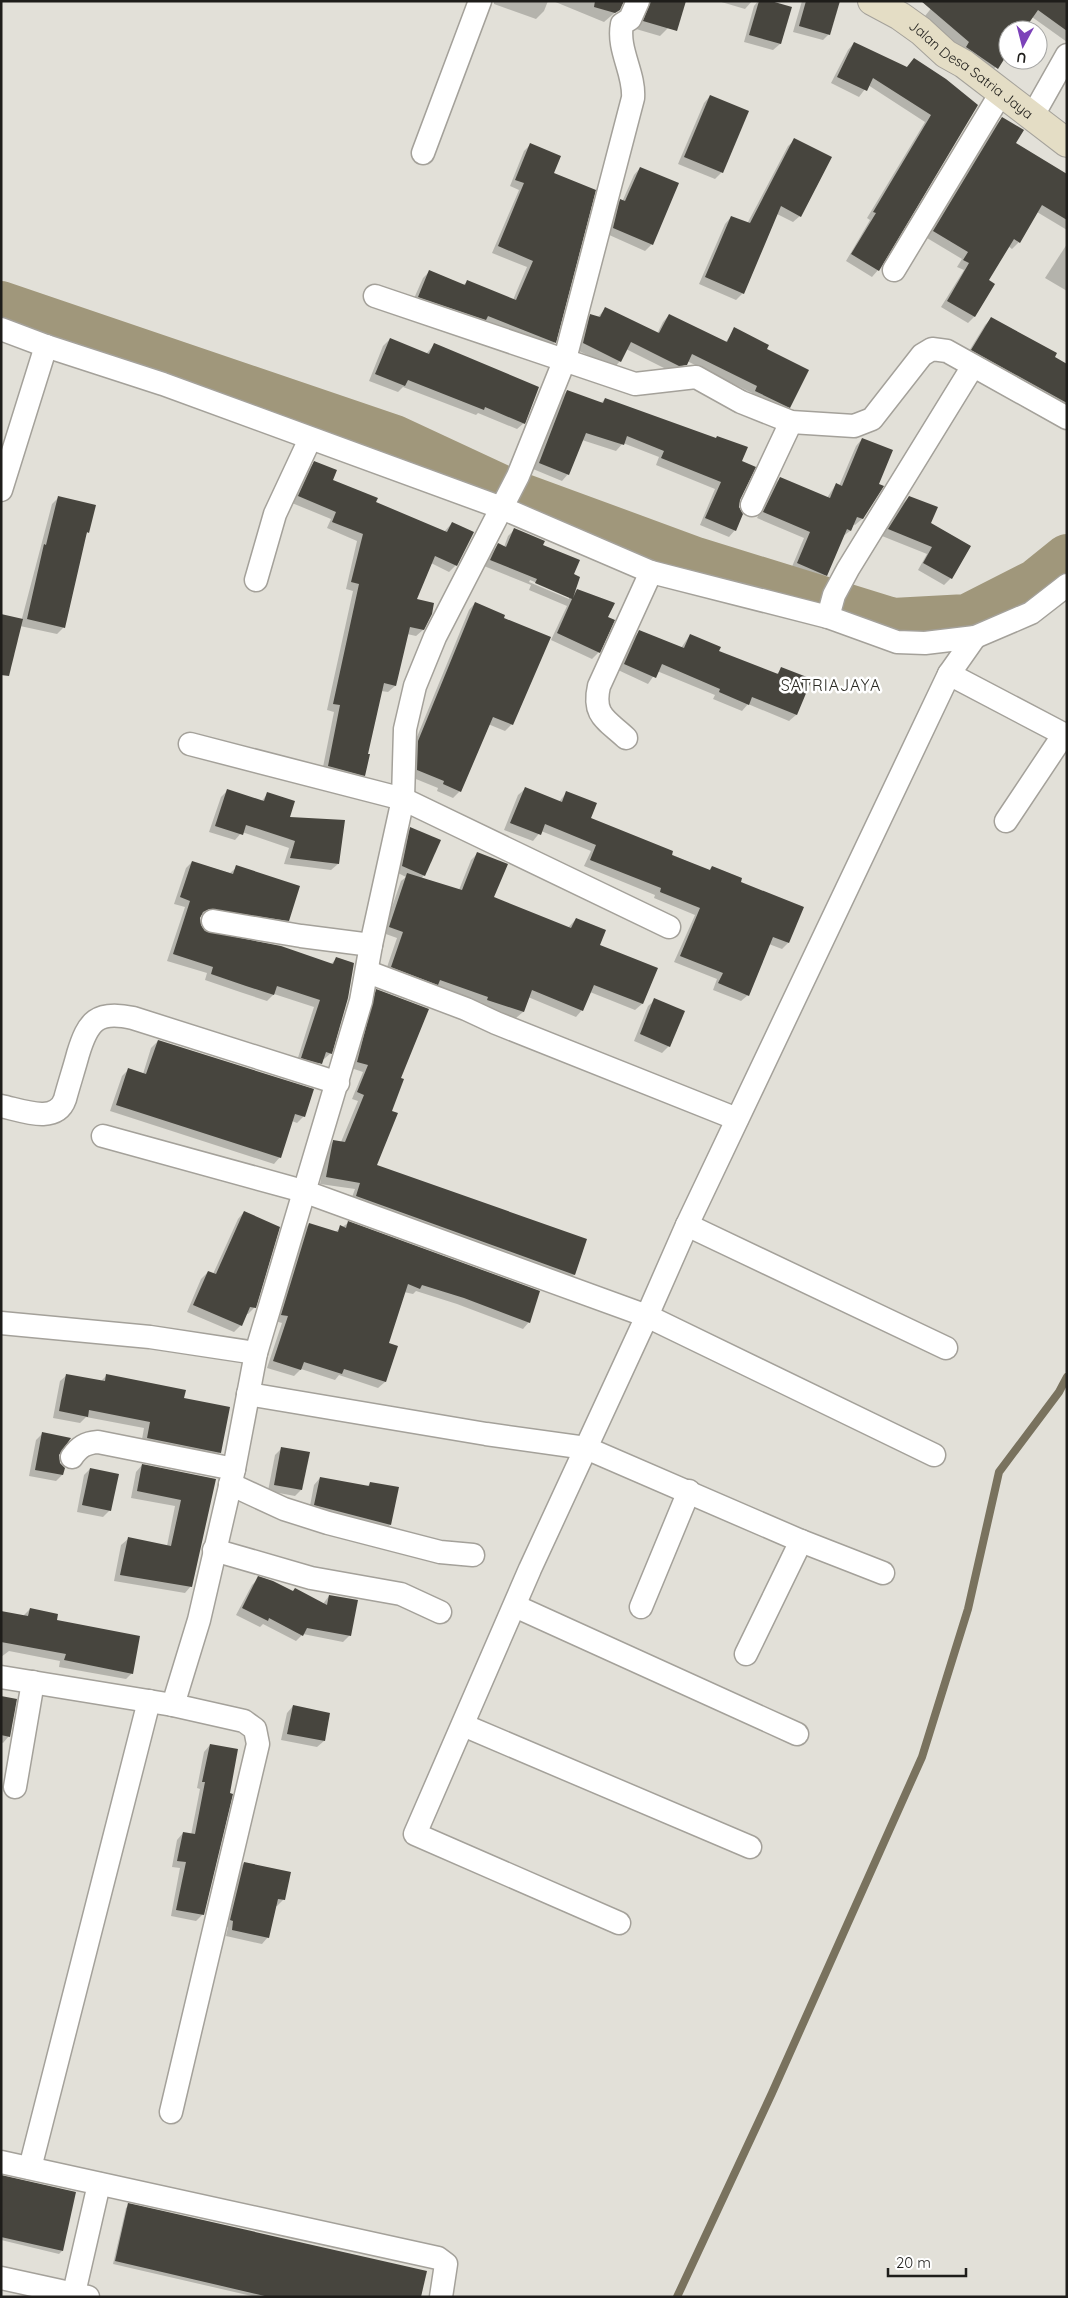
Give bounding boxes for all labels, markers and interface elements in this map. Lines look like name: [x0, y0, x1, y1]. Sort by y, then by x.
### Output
street label: Jalan Desa Satria Jaya: [906, 16, 1037, 123]
north arrow: [998, 20, 1048, 70]
text: U: [1015, 48, 1027, 67]
district label: SATRIAJAYA: [781, 675, 881, 695]
scale bar: [888, 2246, 966, 2278]
text: 20 m: [896, 2253, 931, 2272]

